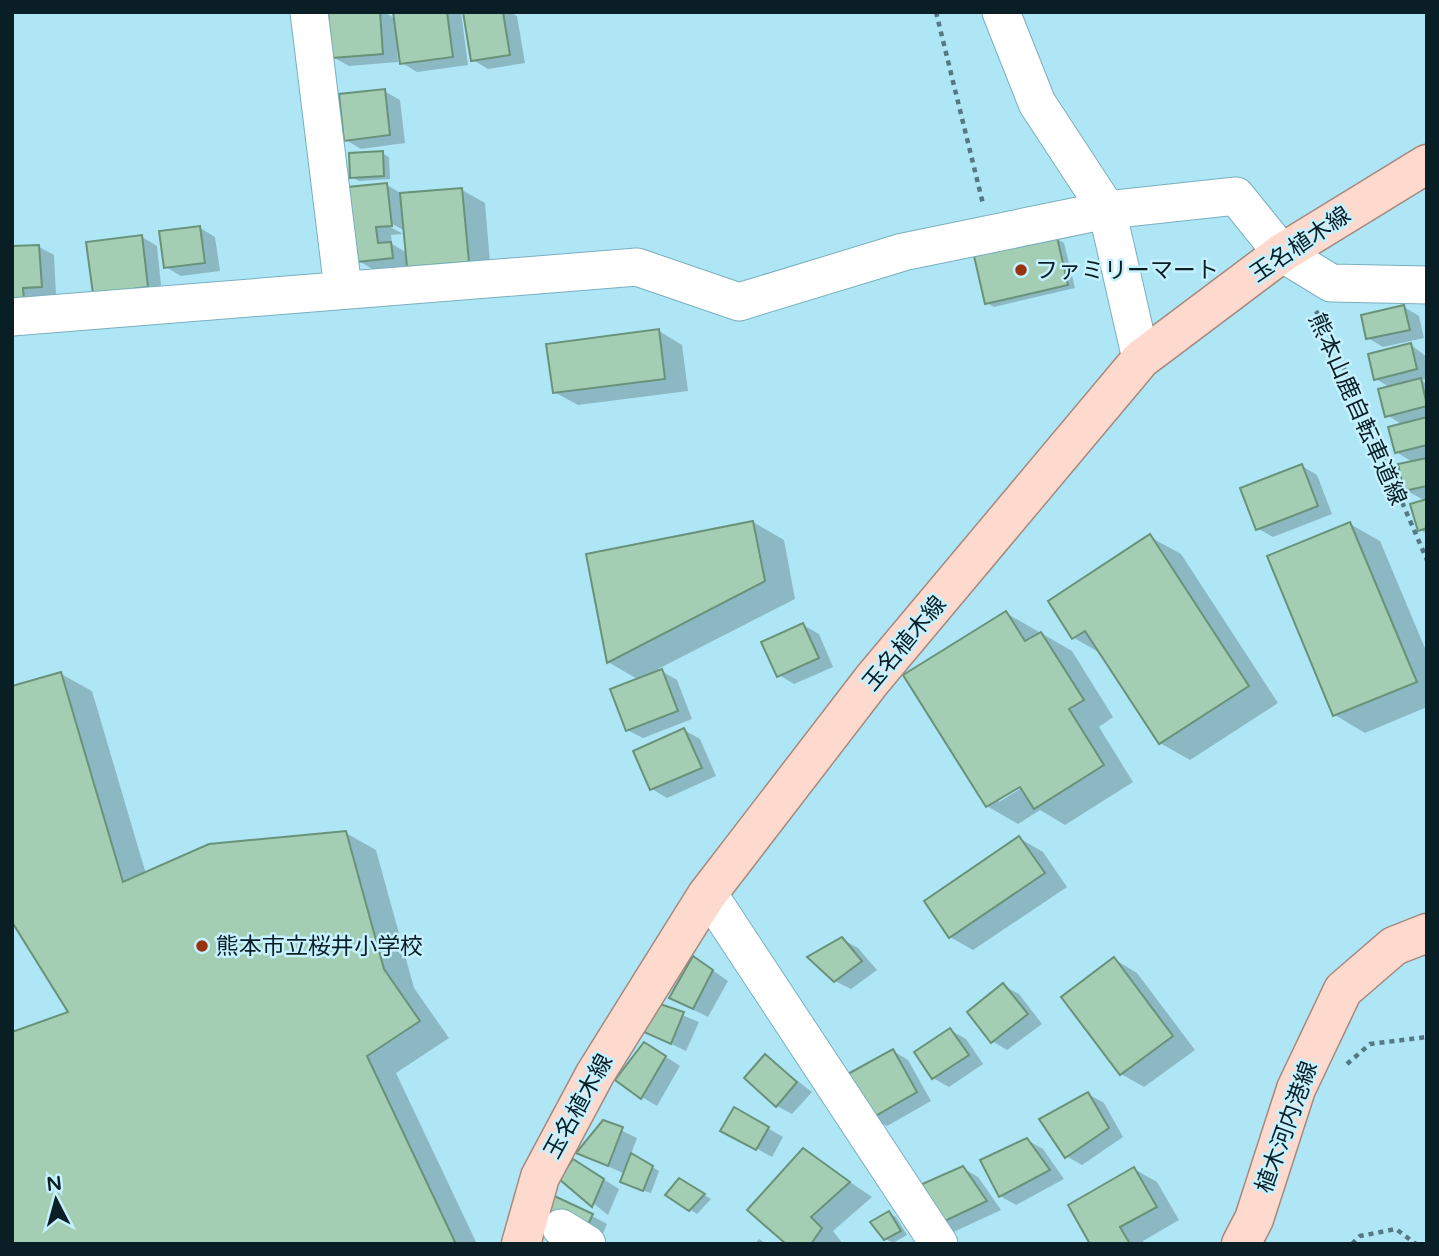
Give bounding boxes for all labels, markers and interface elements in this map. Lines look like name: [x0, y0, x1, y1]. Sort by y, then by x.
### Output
street label: 玉名植木線: [1245, 201, 1356, 289]
place label: ファミリーマート: [1035, 257, 1219, 285]
marker: ファミリーマート: [1013, 262, 1029, 278]
street label: 熊本山鹿自転車道線: [1302, 309, 1412, 510]
street label: 玉名植木線: [857, 591, 952, 697]
place label: 熊本市立桜井小学校: [216, 933, 423, 961]
marker: 熊本市立桜井小学校: [194, 938, 210, 954]
street label: 玉名植木線: [539, 1049, 619, 1164]
street label: 植木河内港線: [1250, 1058, 1324, 1197]
north arrow: [21, 1165, 91, 1235]
text: N: [46, 1172, 63, 1196]

